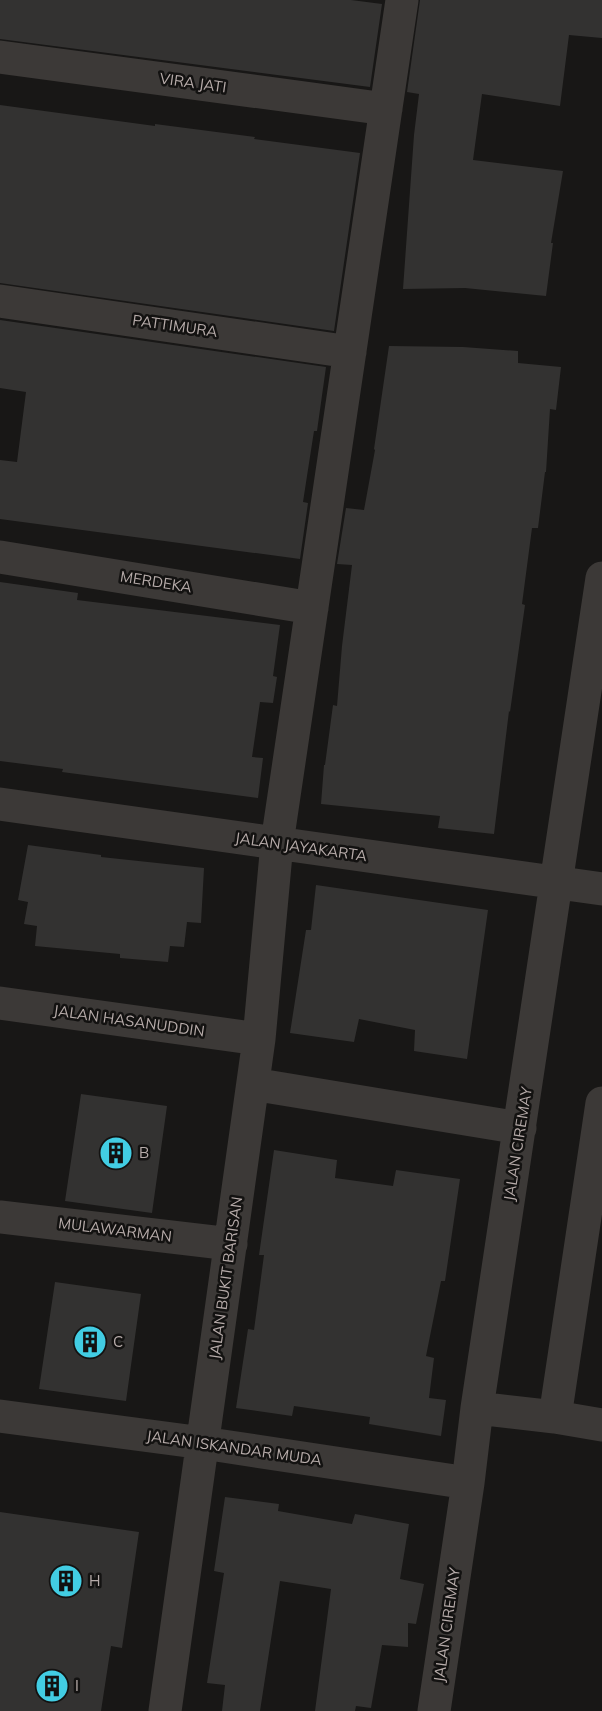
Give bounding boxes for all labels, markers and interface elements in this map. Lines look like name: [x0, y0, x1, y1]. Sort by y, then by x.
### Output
street label: VIRA JATI: [158, 68, 228, 97]
street label: PATTIMURA: [131, 310, 219, 341]
street label: MERDEKA: [119, 566, 193, 597]
street label: JALAN JAYAKARTA: [234, 828, 368, 865]
street label: JALAN HASANUDDIN: [52, 1000, 206, 1041]
street label: JALAN CIREMAY: [499, 1085, 536, 1202]
building icon: B: [98, 1135, 134, 1171]
place label: B: [139, 1143, 149, 1162]
street label: JALAN BUKIT BARISAN: [205, 1195, 246, 1361]
street label: MULAWARMAN: [57, 1213, 173, 1246]
building icon: C: [72, 1324, 108, 1360]
place label: C: [113, 1332, 123, 1351]
street label: JALAN ISKANDAR MUDA: [145, 1426, 323, 1469]
building icon: H: [48, 1563, 84, 1599]
street label: JALAN CIREMAY: [429, 1566, 464, 1683]
place label: H: [89, 1571, 101, 1590]
building icon: I: [34, 1668, 70, 1704]
place label: I: [75, 1676, 79, 1695]

